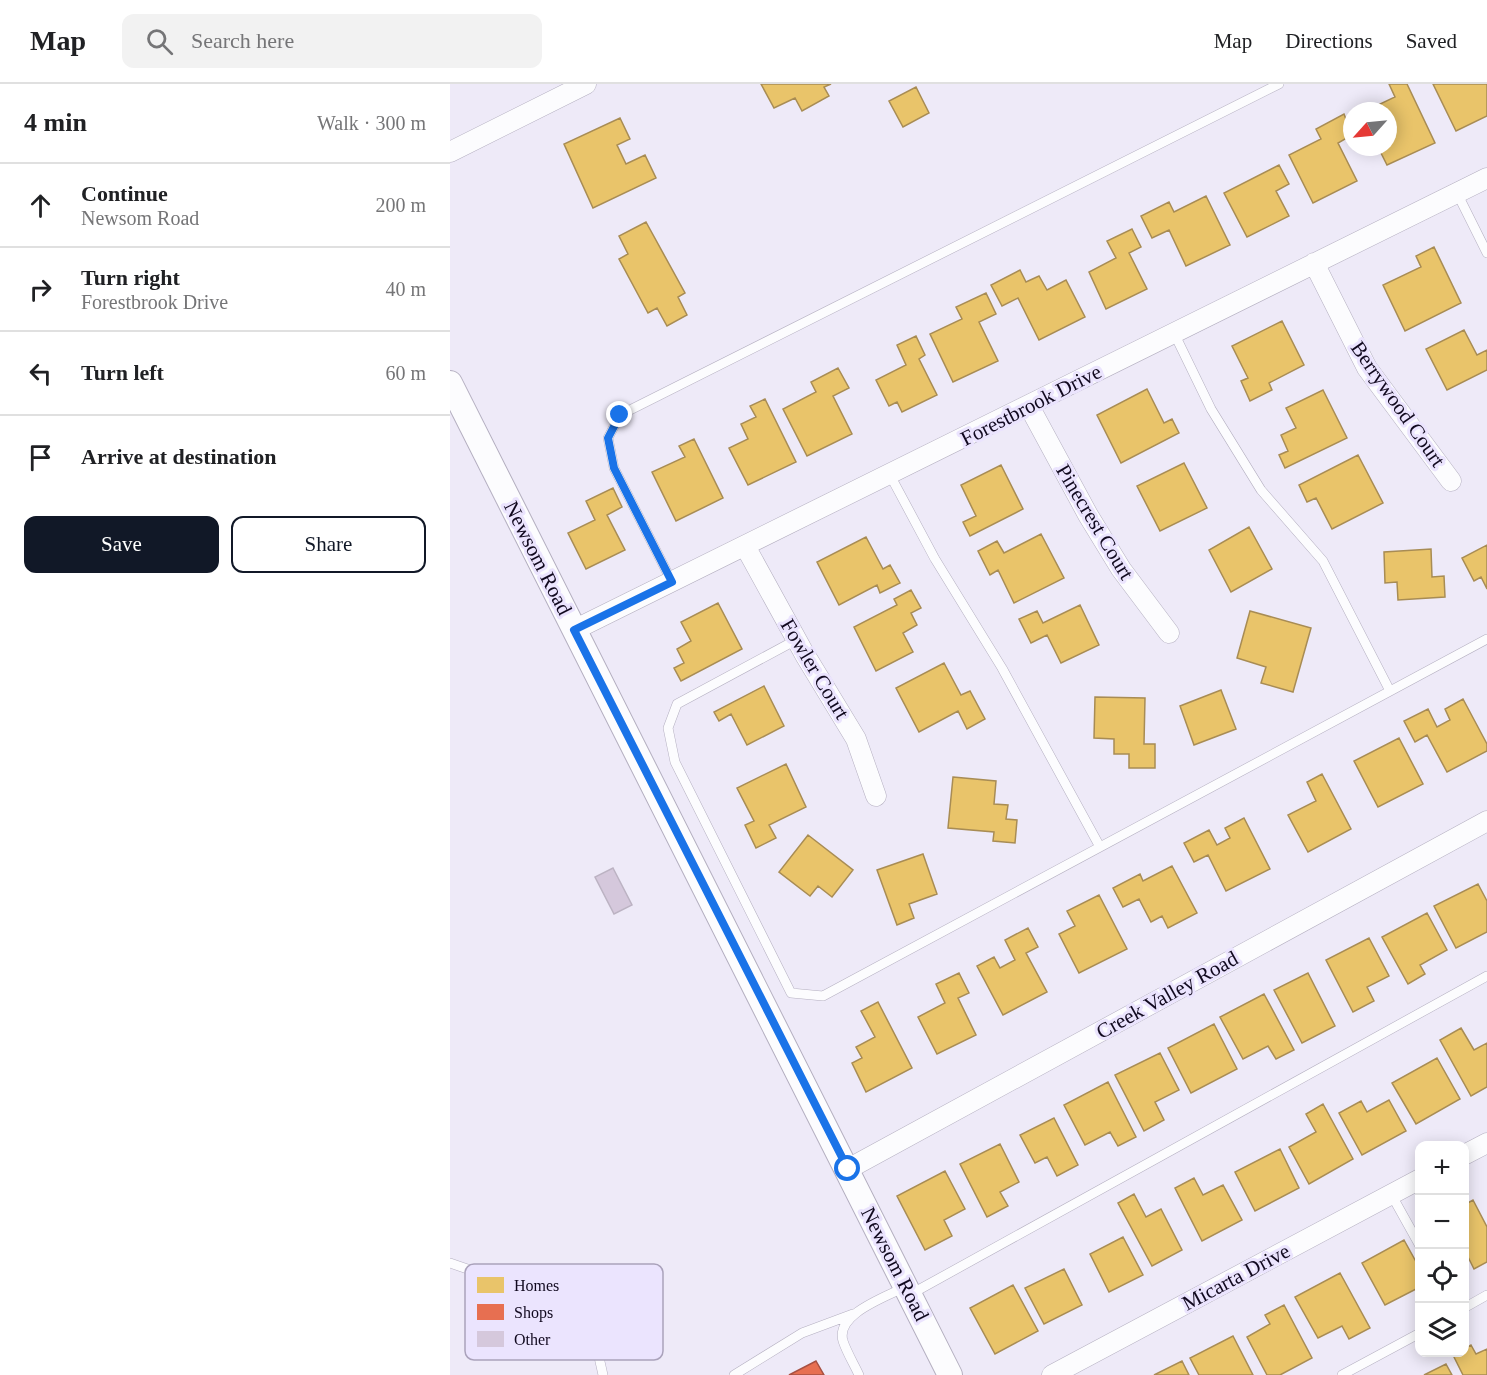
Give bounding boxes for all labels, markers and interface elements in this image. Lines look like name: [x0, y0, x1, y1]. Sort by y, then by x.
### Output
search box: [122, 14, 542, 68]
text: Map: [30, 25, 86, 56]
icon: search: [143, 25, 176, 58]
text: Search here: [191, 28, 294, 53]
text: Map: [1214, 29, 1252, 53]
text: Directions: [1285, 29, 1373, 53]
text: Saved: [1406, 29, 1457, 53]
north arrow: [1343, 102, 1397, 156]
text: 4 min: [24, 108, 87, 137]
text: Walk · 300 m: [317, 112, 426, 134]
text: Continue: [81, 181, 168, 206]
icon: ahead: [24, 189, 57, 222]
text: 200 m: [375, 194, 426, 216]
text: Newsom Road: [81, 207, 199, 229]
text: Turn right: [81, 265, 180, 290]
icon: right: [24, 273, 57, 306]
text: 40 m: [385, 278, 426, 300]
text: Forestbrook Drive: [81, 291, 228, 313]
street label: Berrywood Court: [1346, 337, 1450, 471]
icon: left: [24, 357, 57, 390]
street label: Forestbrook Drive: [957, 359, 1105, 451]
text: Turn left: [81, 360, 164, 385]
text: 60 m: [385, 362, 426, 384]
route end: [606, 401, 632, 427]
icon: arrive: [24, 441, 57, 474]
text: Arrive at destination: [81, 444, 277, 469]
street label: Pinecrest Court: [1051, 460, 1139, 584]
street label: Newsom Road: [499, 497, 577, 619]
button: Save: [24, 516, 219, 573]
button: Share: [231, 516, 426, 573]
street label: Fowler Court: [776, 615, 854, 724]
street label: Creek Valley Road: [1092, 946, 1242, 1044]
map controls: [1415, 1141, 1469, 1357]
button: +: [1415, 1141, 1469, 1195]
route start: [834, 1155, 860, 1181]
button: −: [1415, 1195, 1469, 1249]
street label: Newsom Road: [856, 1203, 934, 1325]
street label: Micarta Drive: [1178, 1239, 1294, 1315]
button: locate: [1415, 1249, 1469, 1303]
legend: [465, 1264, 663, 1360]
text: Homes: [514, 1277, 559, 1294]
button: layers: [1415, 1303, 1469, 1357]
text: Shops: [514, 1304, 553, 1322]
text: Other: [514, 1331, 551, 1348]

